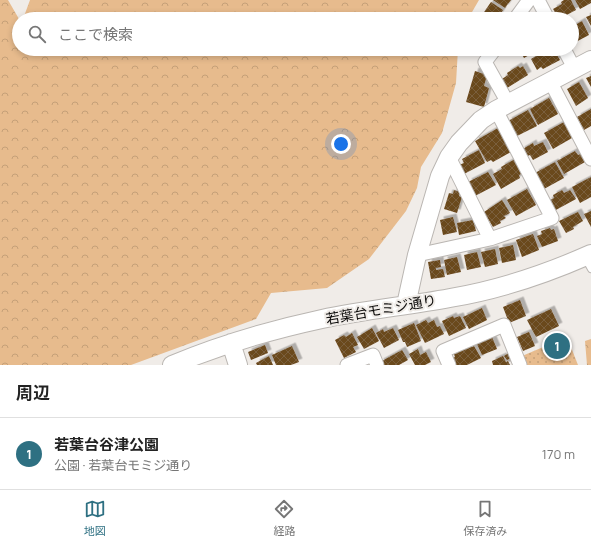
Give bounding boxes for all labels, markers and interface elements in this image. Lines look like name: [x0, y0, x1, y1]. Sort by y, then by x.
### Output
search box: [12, 12, 579, 56]
icon: search: [26, 23, 48, 45]
text: ここで検索: [58, 24, 133, 45]
your location: [331, 134, 351, 154]
street label: 若葉台モミジ通り: [324, 290, 438, 328]
pin: 1: [544, 331, 570, 361]
text: 周辺: [16, 381, 50, 404]
text: 若葉台谷津公園: [54, 434, 159, 455]
text: 1: [26, 445, 32, 463]
text: 170 m: [542, 445, 575, 463]
text: 公園 · 若葉台モミジ通り: [54, 456, 192, 474]
tab: 地図: [84, 498, 106, 538]
tab: 経路: [273, 498, 295, 538]
tab: 保存済み: [463, 498, 507, 538]

